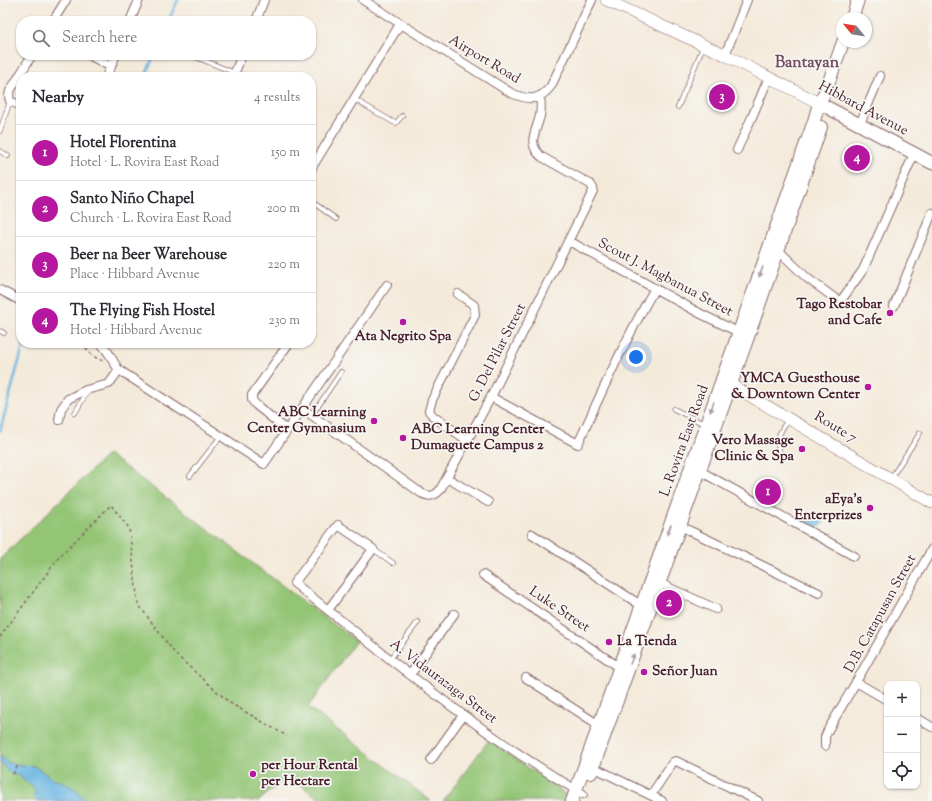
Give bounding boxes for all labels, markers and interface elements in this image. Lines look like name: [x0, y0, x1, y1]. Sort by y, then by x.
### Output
north arrow: [836, 12, 872, 48]
search box: [16, 16, 316, 60]
icon: search: [30, 27, 52, 49]
text: Search here: [62, 28, 137, 49]
street label: Airport Road: [444, 31, 524, 89]
district label: Bantayan: [775, 52, 840, 75]
street label: Hibbard Avenue: [814, 77, 912, 141]
pin: 3: [709, 82, 735, 112]
text: Nearby: [32, 86, 84, 110]
text: 4 results: [254, 89, 300, 107]
text: Hotel Florentina: [70, 133, 176, 154]
pin: 4: [844, 143, 870, 173]
text: 1: [43, 144, 47, 162]
text: 150 m: [271, 144, 300, 162]
text: Hotel · L. Rovira East Road: [70, 154, 219, 172]
text: Santo Niño Chapel: [70, 189, 194, 210]
text: 2: [42, 200, 48, 218]
text: 200 m: [267, 200, 300, 218]
text: Church · L. Rovira East Road: [70, 210, 232, 228]
street label: Scout J. Magbanua Street: [594, 234, 736, 322]
text: Beer na Beer Warehouse: [70, 245, 227, 266]
text: 3: [42, 256, 48, 274]
text: 220 m: [267, 256, 300, 274]
text: Place · Hibbard Avenue: [70, 266, 200, 284]
one-way arrow: [757, 266, 763, 278]
place label: Tago Restobar and Cafe: [797, 295, 883, 331]
street label: G. Del Pilar Street: [464, 300, 532, 406]
text: The Flying Fish Hostel: [70, 301, 215, 322]
marker: Tago Restobar and Cafe: [885, 308, 895, 318]
text: 4: [42, 312, 48, 330]
text: 230 m: [268, 312, 300, 330]
marker: Ata Negrito Spa: [398, 317, 408, 327]
text: Hotel · Hibbard Avenue: [70, 322, 202, 340]
place label: Ata Negrito Spa: [355, 327, 452, 347]
your location: [626, 347, 646, 367]
place label: YMCA Guesthouse & Downtown Center: [731, 369, 861, 405]
street label: L. Rovira East Road: [656, 382, 715, 500]
marker: YMCA Guesthouse & Downtown Center: [863, 382, 873, 392]
one-way arrow: [709, 402, 715, 414]
place label: ABC Learning Center Gymnasium: [247, 403, 366, 439]
street label: Route 7: [810, 407, 860, 449]
marker: ABC Learning Center Gymnasium: [369, 416, 379, 426]
place label: ABC Learning Center Dumaguete Campus 2: [411, 420, 545, 456]
place label: Vero Massage Clinic & Spa: [712, 431, 795, 467]
marker: ABC Learning Center Dumaguete Campus 2: [398, 433, 408, 443]
marker: Vero Massage Clinic & Spa: [797, 444, 807, 454]
pin: 1: [755, 477, 781, 507]
place label: aEya's Enterprizes: [795, 490, 862, 526]
marker: aEya's Enterprizes: [865, 503, 875, 513]
one-way arrow: [665, 524, 671, 536]
street label: D.B. Catapusan Street: [840, 551, 922, 677]
street label: Luke Street: [525, 582, 594, 638]
pin: 2: [656, 588, 682, 618]
place label: La Tienda: [617, 632, 678, 652]
street label: A. Vidaurazaga Street: [385, 635, 501, 729]
marker: La Tienda: [604, 637, 614, 647]
one-way arrow: [629, 653, 635, 665]
place label: Señor Juan: [652, 662, 718, 682]
marker: Señor Juan: [639, 667, 649, 677]
map controls: [884, 681, 920, 789]
button: +: [884, 681, 920, 717]
button: −: [884, 717, 920, 753]
button: locate: [884, 753, 920, 789]
place label: per Hour Rental per Hectare: [261, 756, 358, 792]
marker: per Hour Rental per Hectare: [248, 769, 258, 779]

